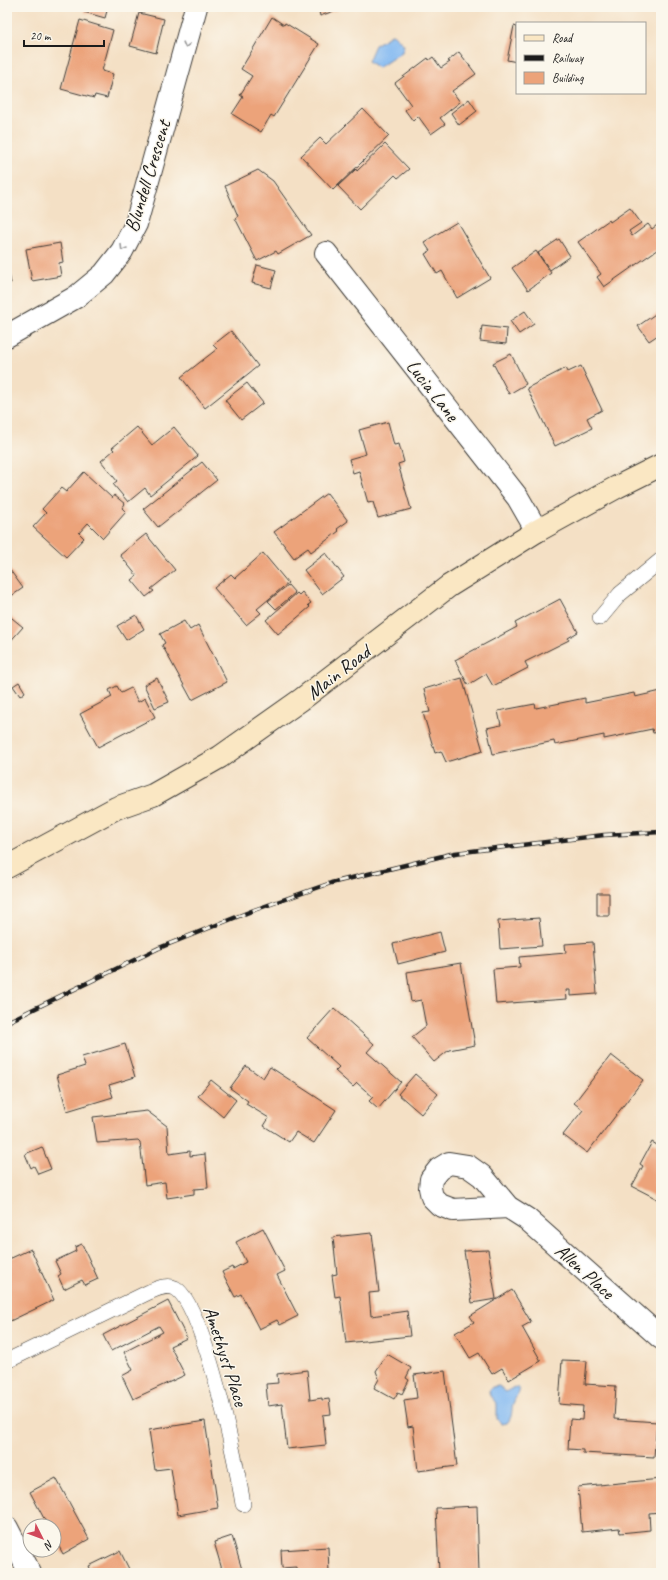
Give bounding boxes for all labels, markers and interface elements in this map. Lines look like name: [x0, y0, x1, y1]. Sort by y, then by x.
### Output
scale bar: [24, 22, 104, 48]
legend: [516, 22, 646, 94]
text: 20 m: [30, 28, 52, 44]
text: Road: [552, 30, 574, 46]
one-way arrow: [182, 41, 191, 48]
text: Railway: [552, 50, 584, 66]
text: Building: [552, 70, 584, 86]
street label: Blundell Crescent: [119, 115, 177, 235]
one-way arrow: [120, 244, 128, 251]
street label: Lucia Lane: [401, 354, 465, 427]
street label: Main Road: [301, 638, 378, 705]
street label: Allen Place: [550, 1238, 621, 1306]
street label: Amethyst Place: [198, 1303, 254, 1411]
north arrow: [22, 1518, 62, 1558]
text: N: [40, 1537, 57, 1554]

